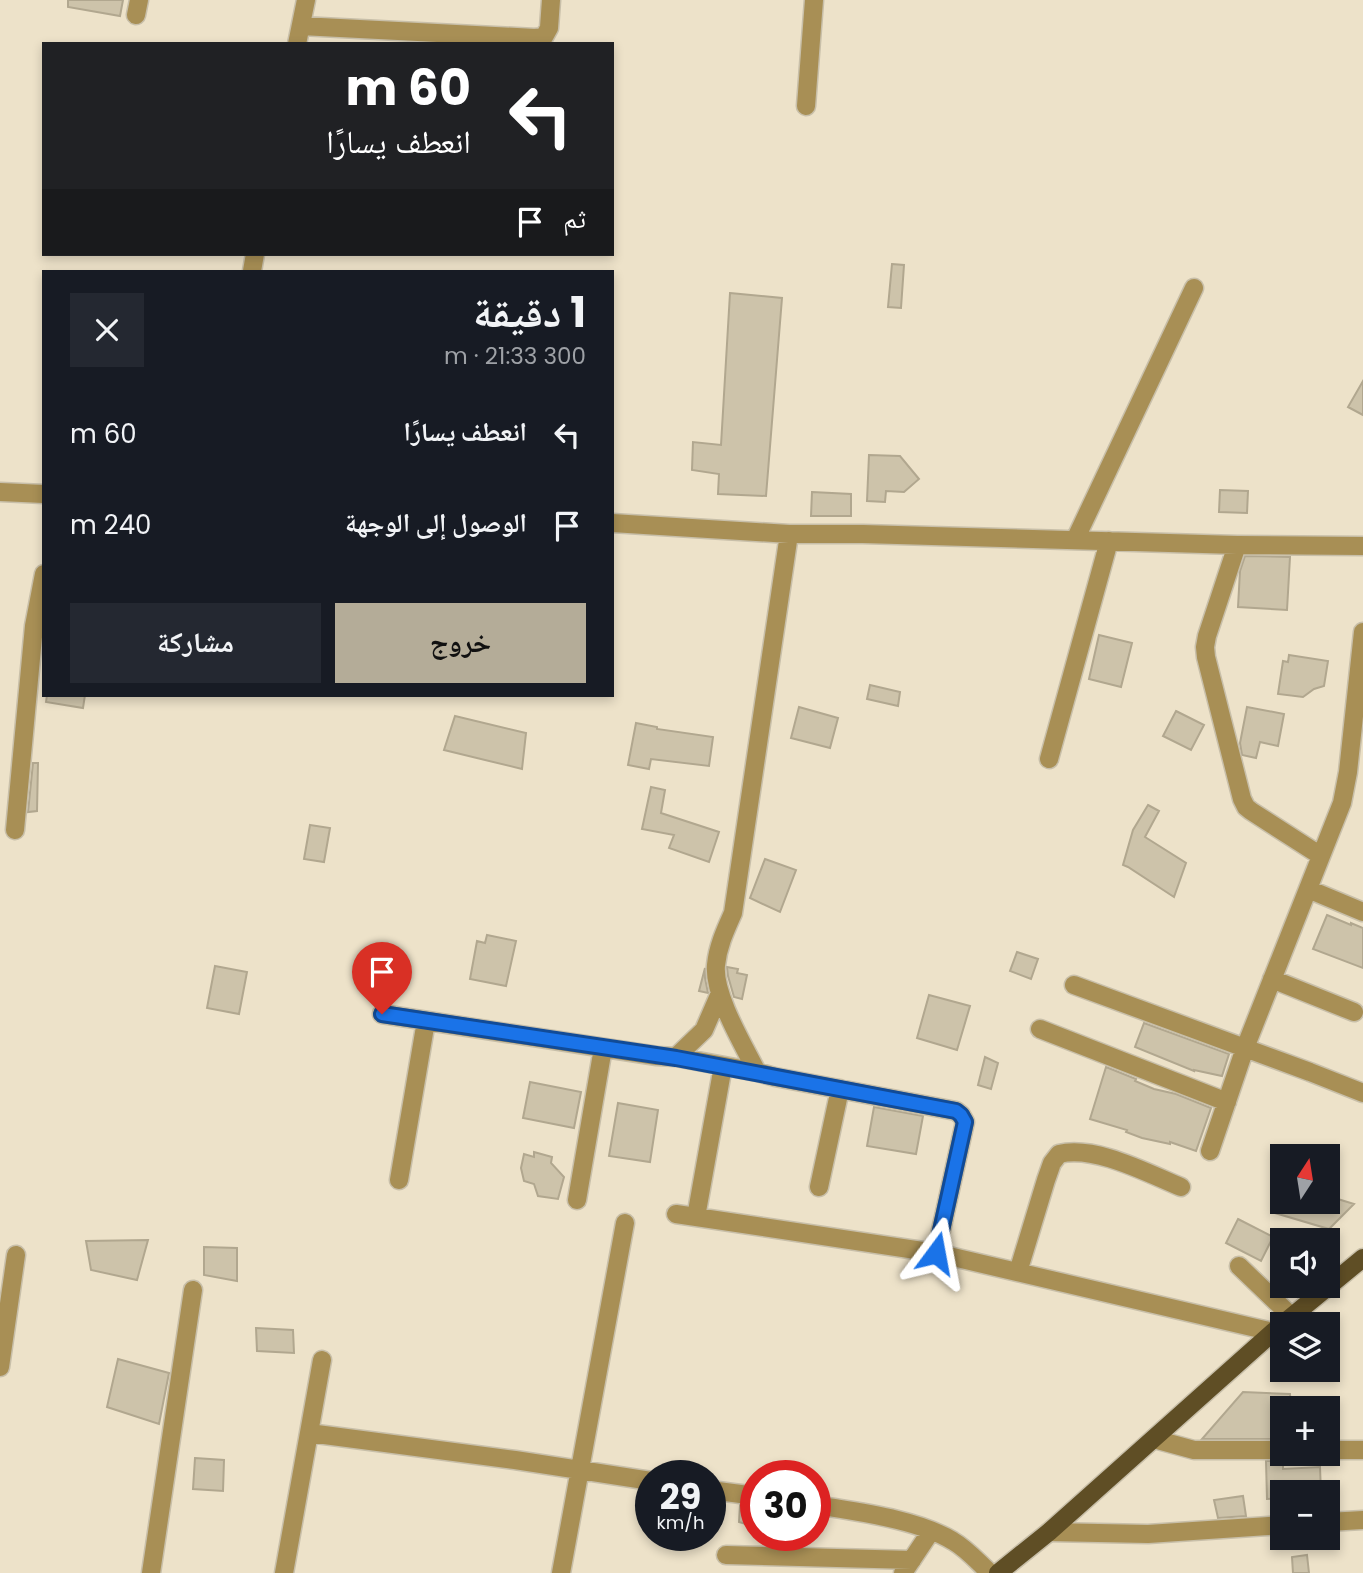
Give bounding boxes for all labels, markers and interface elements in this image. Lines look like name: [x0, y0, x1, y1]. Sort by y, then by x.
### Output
text: 60 m: [346, 54, 471, 122]
icon: left: [495, 70, 586, 161]
text: انعطف يسارًا: [326, 119, 471, 164]
text: ثم: [563, 201, 586, 237]
icon: arrive: [511, 203, 549, 241]
text: 1 دقيقة: [473, 283, 586, 342]
button: close: [70, 293, 144, 367]
text: 300 m · 21:33: [444, 340, 586, 372]
text: انعطف يسارًا: [404, 414, 527, 450]
text: 60 m: [70, 416, 137, 452]
icon: left: [548, 416, 586, 454]
text: الوصول إلى الوجهة: [345, 505, 527, 541]
text: 240 m: [70, 507, 151, 543]
icon: arrive: [548, 507, 586, 545]
button: مشاركة: [70, 603, 321, 683]
button: خروج: [335, 603, 586, 683]
pin: [352, 942, 412, 1014]
icon: arrive: [363, 953, 401, 991]
north arrow: [1270, 1144, 1340, 1214]
map controls: [1270, 1144, 1340, 1550]
position arrow: [899, 1216, 973, 1290]
button: sound: [1270, 1228, 1340, 1298]
button: layers: [1270, 1312, 1340, 1382]
button: +: [1270, 1396, 1340, 1466]
speed limit sign: 30: [740, 1460, 831, 1551]
text: 29: [660, 1472, 701, 1521]
button: −: [1270, 1480, 1340, 1550]
text: km/h: [657, 1510, 704, 1535]

